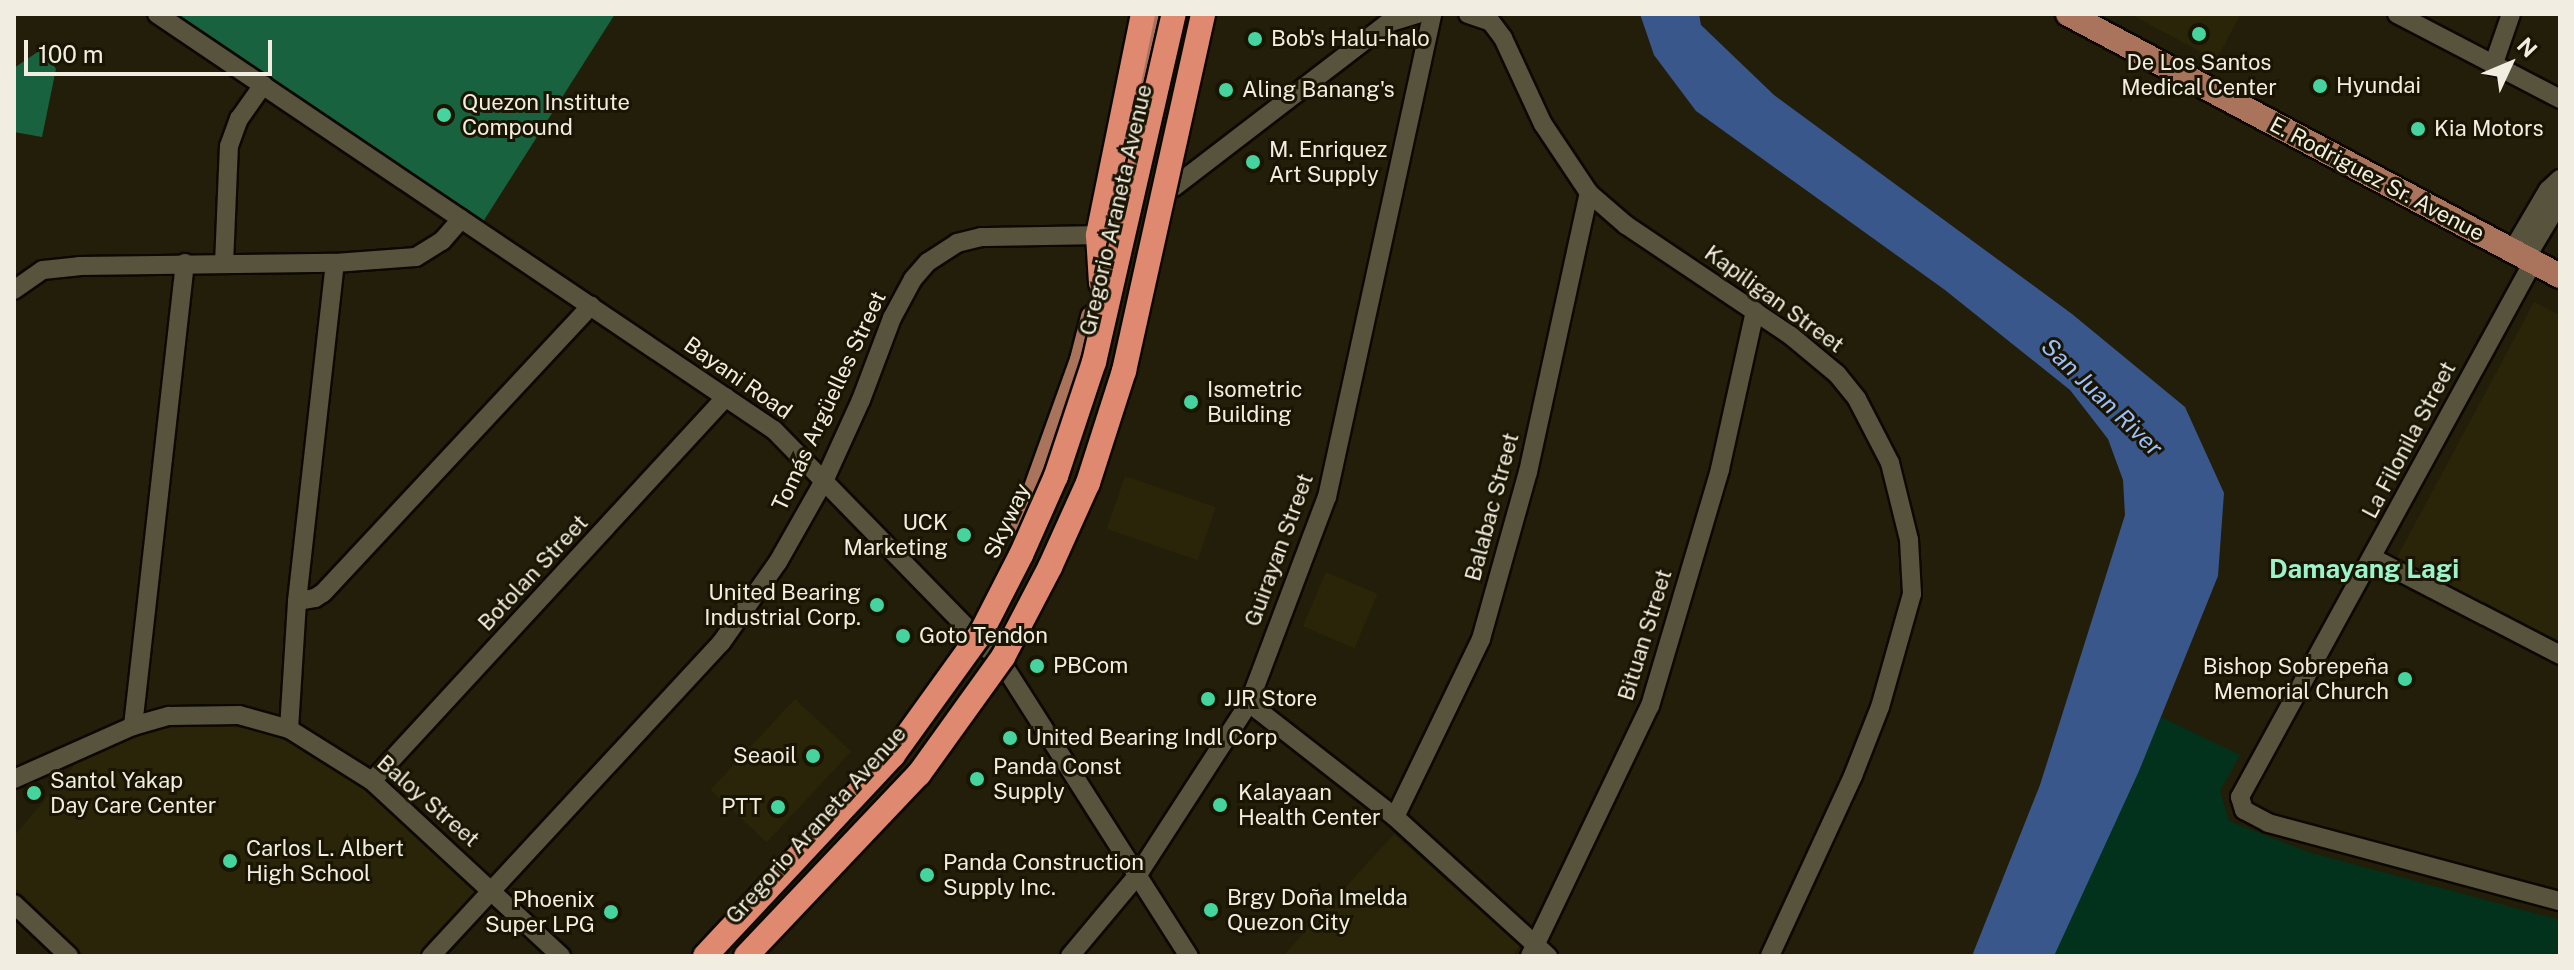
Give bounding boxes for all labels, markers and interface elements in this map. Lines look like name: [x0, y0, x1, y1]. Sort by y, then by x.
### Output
marker: De Los Santos Medical Center: [2188, 23, 2210, 45]
scale bar: [28, 24, 276, 74]
north arrow: [2470, 24, 2550, 104]
place label: Bob's Halu-halo: [1271, 26, 1430, 52]
marker: Bob's Halu-halo: [1246, 30, 1264, 48]
text: N: [2512, 32, 2543, 63]
text: 100 m: [38, 40, 104, 68]
place label: De Los Santos Medical Center: [2121, 49, 2277, 100]
place label: Hyundai: [2336, 73, 2421, 99]
place label: Aling Banang's: [1242, 77, 1395, 103]
marker: Hyundai: [2311, 77, 2329, 95]
marker: Aling Banang's: [1217, 81, 1235, 99]
street label: Gregorio Araneta Avenue: [1074, 82, 1158, 338]
place label: Quezon Institute Compound: [462, 89, 630, 140]
marker: Quezon Institute Compound: [433, 104, 455, 126]
street label: E. Rodriguez Sr. Avenue: [2265, 111, 2489, 247]
place label: Kia Motors: [2434, 116, 2544, 142]
marker: Kia Motors: [2409, 120, 2427, 138]
place label: M. Enriquez Art Supply: [1269, 136, 1388, 188]
marker: M. Enriquez Art Supply: [1244, 153, 1262, 171]
street label: Kapiligan Street: [1699, 240, 1849, 358]
street label: Tomás Argüelles Street: [766, 287, 892, 515]
street label: Bayani Road: [679, 331, 797, 425]
water label: San Juan River: [2036, 332, 2168, 462]
street label: La Filonila Street: [2357, 357, 2461, 523]
place label: Isometric Building: [1207, 376, 1302, 428]
marker: Isometric Building: [1182, 393, 1200, 411]
street label: Balabac Street: [1460, 430, 1524, 584]
street label: Guirayan Street: [1239, 470, 1319, 630]
street label: Skyway: [978, 479, 1036, 563]
place label: UCK Marketing: [843, 509, 948, 560]
street label: Botolan Street: [473, 510, 593, 636]
marker: UCK Marketing: [955, 526, 973, 544]
district label: Damayang Lagi: [2269, 553, 2459, 585]
street label: Bituan Street: [1613, 566, 1677, 704]
place label: United Bearing Industrial Corp.: [704, 579, 861, 630]
marker: United Bearing Industrial Corp.: [868, 596, 886, 614]
place label: Goto Tendon: [919, 623, 1048, 649]
marker: Goto Tendon: [894, 627, 912, 645]
place label: PBCom: [1053, 653, 1128, 679]
place label: Bishop Sobrepeña Memorial Church: [2203, 653, 2389, 704]
marker: PBCom: [1028, 657, 1046, 675]
marker: Bishop Sobrepeña Memorial Church: [2396, 670, 2414, 688]
place label: JJR Store: [1224, 686, 1317, 712]
marker: JJR Store: [1199, 690, 1217, 708]
street label: Gregorio Araneta Avenue: [720, 721, 912, 929]
place label: United Bearing Indl Corp: [1026, 725, 1277, 751]
marker: United Bearing Indl Corp: [1001, 729, 1019, 747]
place label: Seaoil: [733, 743, 797, 769]
marker: Seaoil: [804, 747, 822, 765]
street label: Baloy Street: [372, 749, 484, 853]
place label: Panda Const Supply: [993, 753, 1122, 804]
place label: Santol Yakap Day Care Center: [50, 767, 217, 818]
marker: Panda Const Supply: [968, 770, 986, 788]
place label: Kalayaan Health Center: [1238, 779, 1381, 830]
marker: Santol Yakap Day Care Center: [25, 784, 43, 802]
place label: PTT: [721, 794, 762, 820]
marker: Kalayaan Health Center: [1209, 794, 1231, 816]
marker: PTT: [769, 798, 787, 816]
place label: Carlos L. Albert High School: [246, 835, 404, 886]
place label: Panda Construction Supply Inc.: [943, 849, 1144, 900]
marker: Carlos L. Albert High School: [221, 852, 239, 870]
marker: Panda Construction Supply Inc.: [918, 866, 936, 884]
place label: Brgy Doña Imelda Quezon City: [1227, 884, 1408, 936]
place label: Phoenix Super LPG: [485, 886, 595, 938]
marker: Brgy Doña Imelda Quezon City: [1202, 901, 1220, 919]
marker: Phoenix Super LPG: [602, 903, 620, 921]

